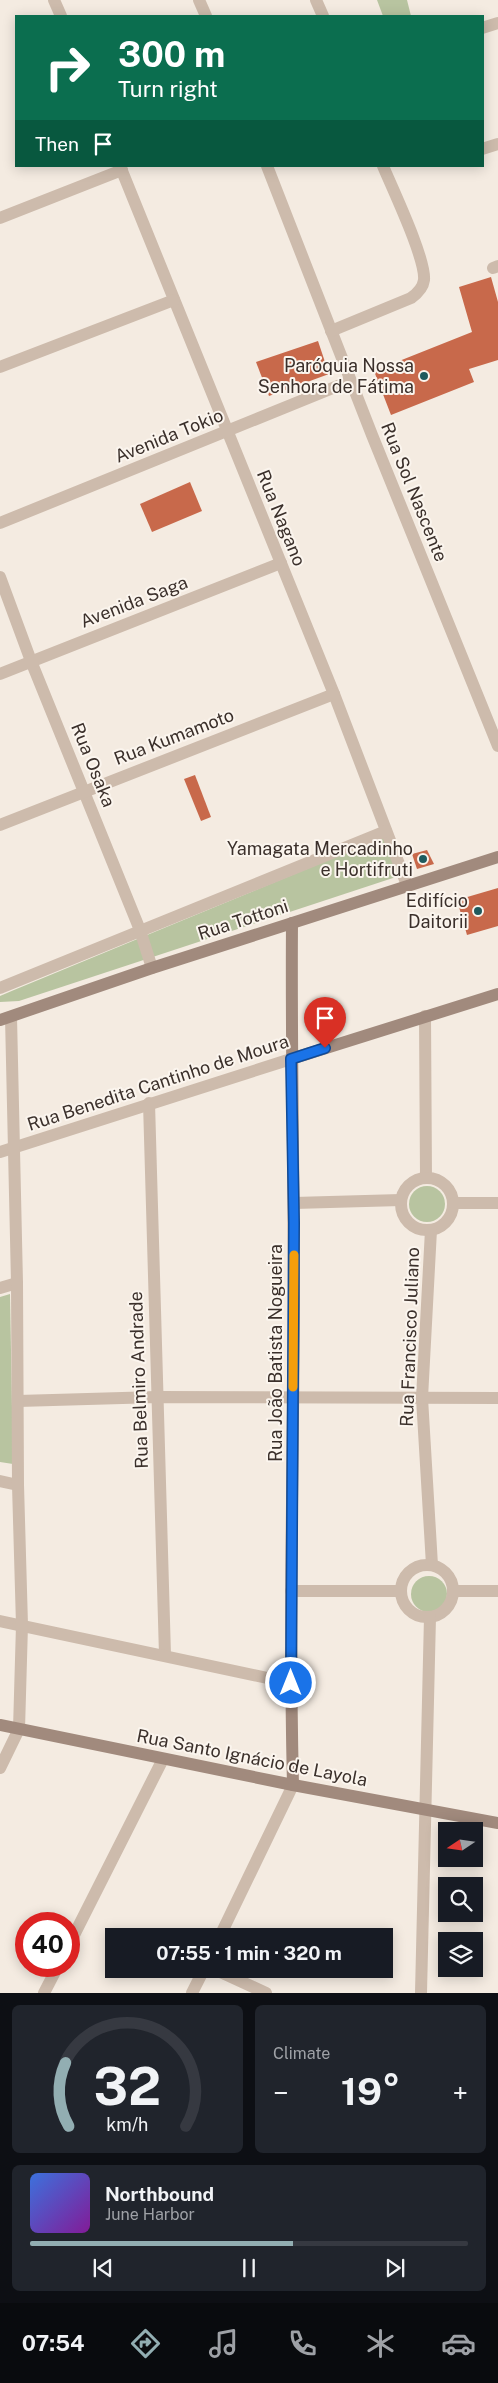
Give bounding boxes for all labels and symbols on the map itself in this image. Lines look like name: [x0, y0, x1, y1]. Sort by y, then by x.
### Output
place label: Paróquia Nossa Senhora de Fátima: [258, 355, 414, 397]
marker: Paróquia Nossa Senhora de Fátima: [418, 370, 430, 382]
street label: Avenida Tokio: [112, 404, 226, 467]
street label: Rua Sol Nascente: [377, 419, 452, 564]
street label: Rua Nagano: [253, 467, 310, 569]
street label: Avenida Saga: [77, 571, 191, 632]
street label: Rua Kumamoto: [111, 704, 237, 769]
street label: Rua Osaka: [67, 720, 120, 810]
place label: Yamagata Mercadinho e Hortifruti: [227, 838, 413, 880]
marker: Yamagata Mercadinho e Hortifruti: [417, 853, 429, 865]
place label: Edifício Daitorii: [406, 890, 468, 932]
street label: Rua Tottoni: [195, 895, 291, 944]
marker: Edifício Daitorii: [472, 905, 484, 917]
pin: [304, 997, 346, 1048]
street label: Rua Benedita Cantinho de Moura: [25, 1030, 291, 1135]
street label: Rua João Batista Nogueira: [265, 1244, 286, 1462]
street label: Rua Francisco Juliano: [396, 1247, 423, 1427]
street label: Rua Belmiro Andrade: [125, 1291, 152, 1469]
position arrow: [264, 1656, 316, 1708]
street label: Rua Santo Ignácio de Layola: [135, 1725, 369, 1790]
north arrow: [438, 1822, 482, 1868]
speed limit sign: 40: [15, 1912, 80, 1977]

